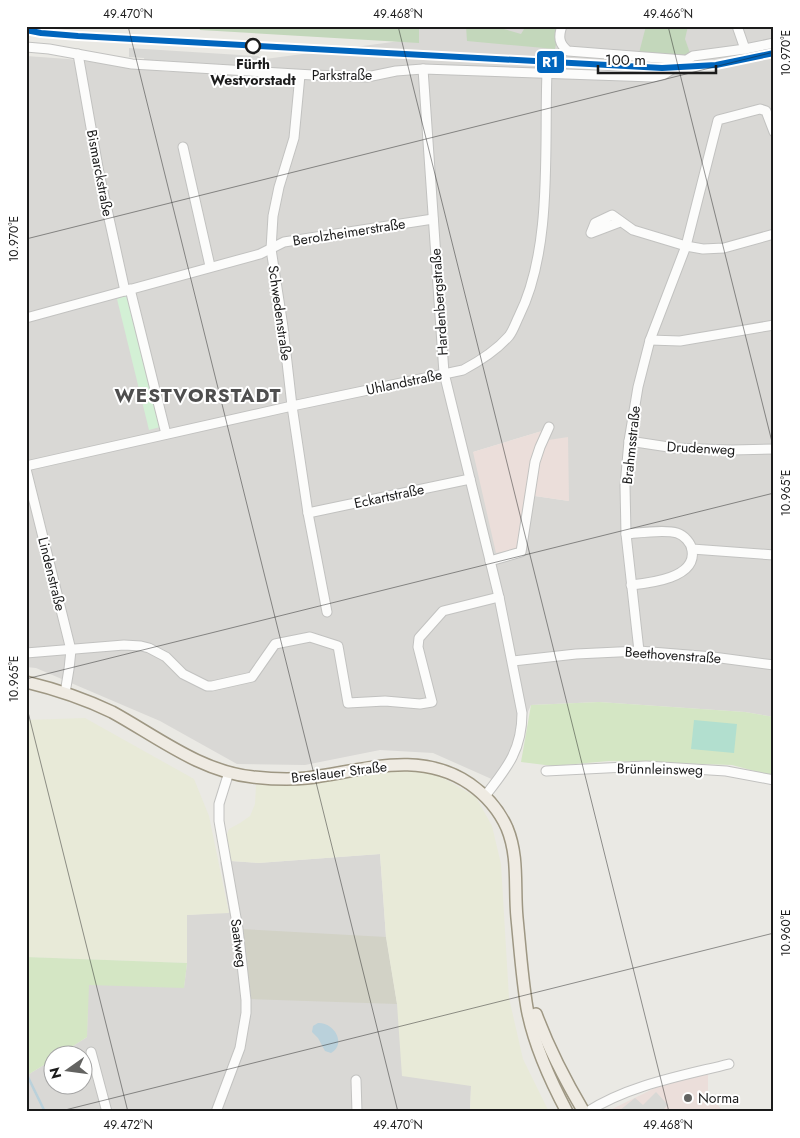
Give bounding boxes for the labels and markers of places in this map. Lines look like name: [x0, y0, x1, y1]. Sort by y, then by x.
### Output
marker: Fürth Westvorstadt: [245, 38, 261, 54]
place label: Fürth Westvorstadt: [210, 54, 296, 90]
place label: Norma: [698, 1088, 739, 1108]
marker: Norma: [682, 1092, 694, 1104]

